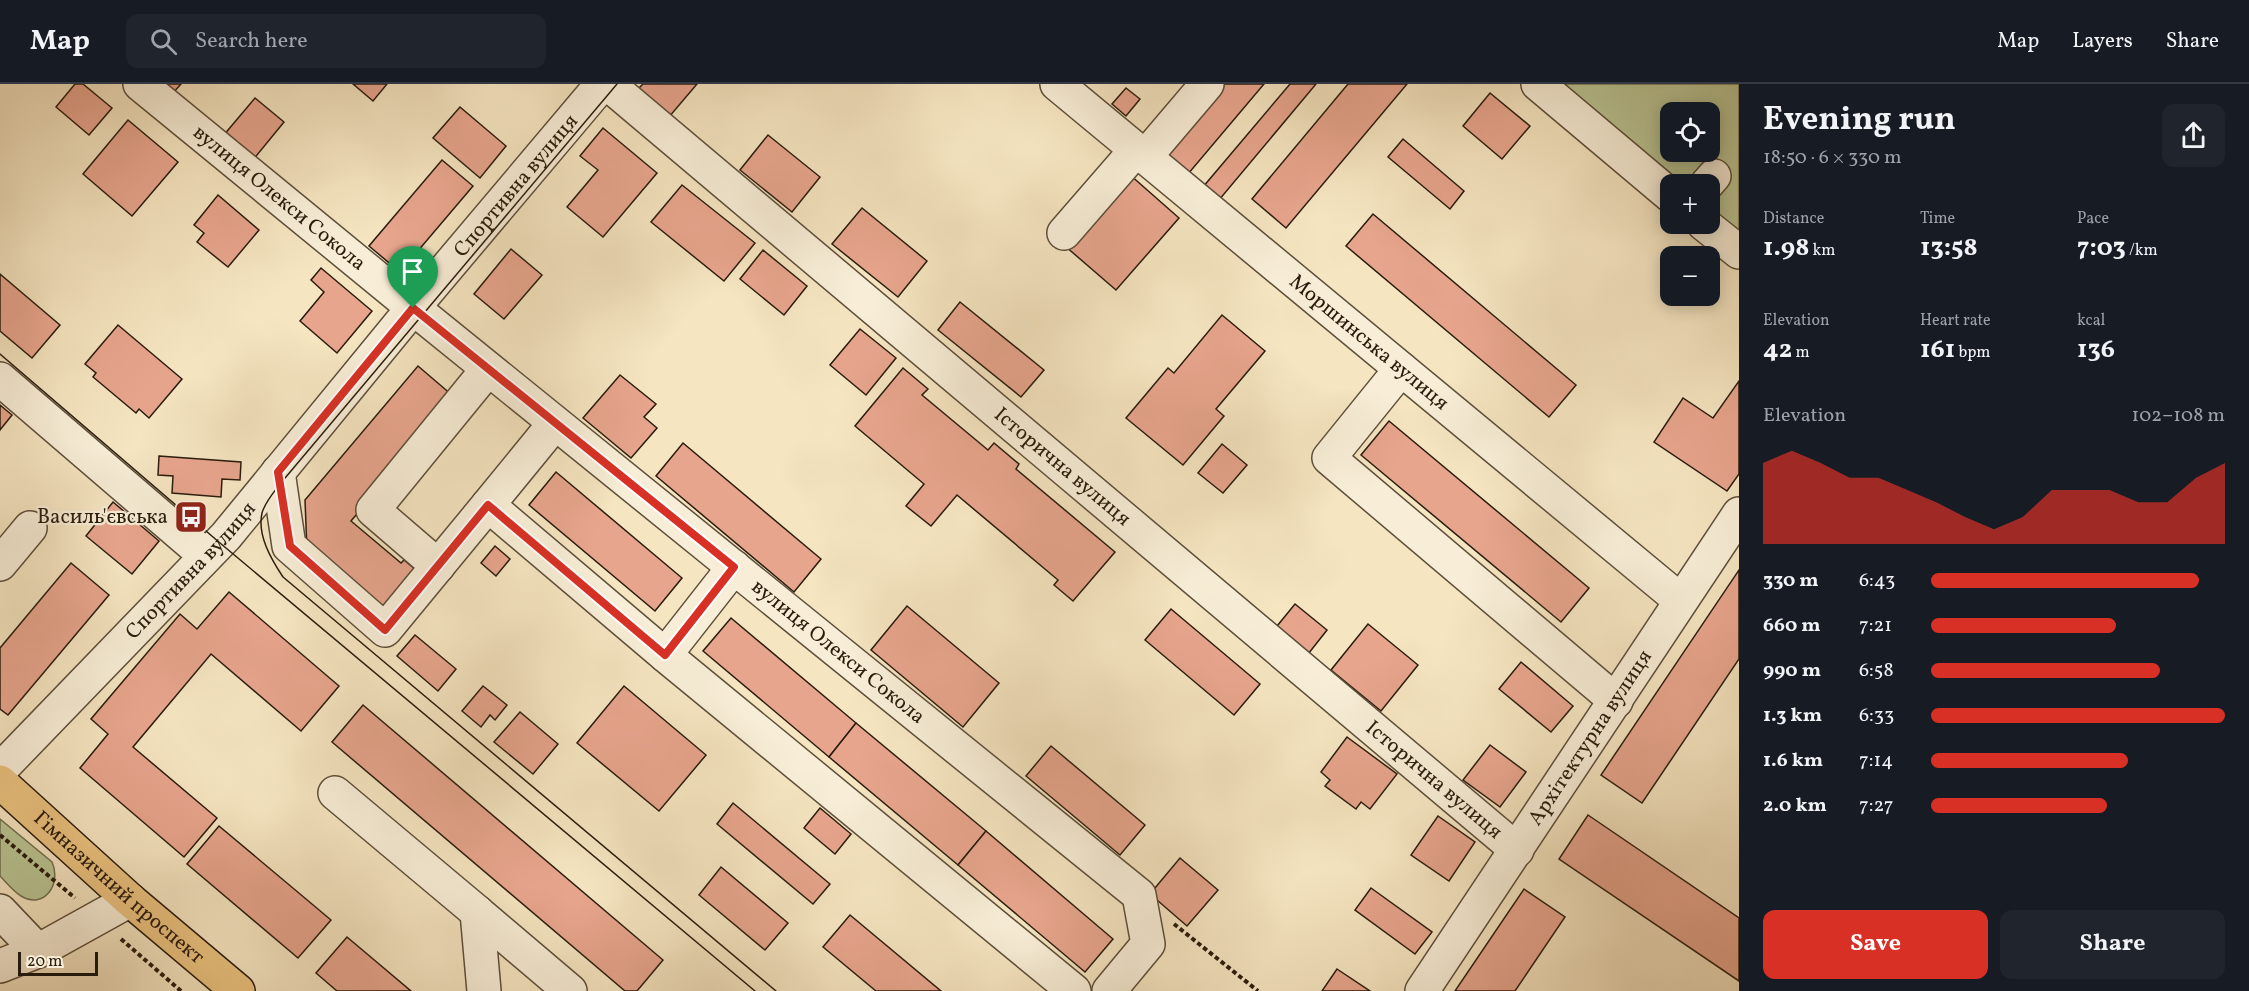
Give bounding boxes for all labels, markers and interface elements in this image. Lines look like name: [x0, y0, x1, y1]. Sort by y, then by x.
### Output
search box: [126, 14, 546, 68]
text: Map: [30, 22, 90, 61]
icon: search: [147, 25, 180, 58]
text: Search here: [195, 26, 308, 57]
text: Map: [1997, 27, 2039, 56]
text: Layers: [2072, 27, 2133, 56]
text: Share: [2166, 27, 2219, 56]
text: Evening run: [1763, 98, 1956, 144]
map controls: [1660, 102, 1720, 306]
button: locate: [1660, 102, 1720, 162]
button: share: [2162, 104, 2225, 167]
street label: Спортивна вулиця: [447, 108, 585, 264]
street label: вулиця Олекси Сокола: [187, 118, 372, 278]
text: 18:50 · 6 × 330 m: [1763, 144, 1902, 172]
button: +: [1660, 174, 1720, 234]
text: Distance: [1763, 208, 1824, 230]
text: Time: [1920, 208, 1955, 230]
text: Pace: [2077, 208, 2109, 230]
text: 1.98: [1763, 230, 1809, 266]
text: 13:58: [1920, 230, 1978, 266]
text: 7:03: [2077, 230, 2126, 266]
text: km: [1809, 240, 1835, 262]
text: /km: [2126, 240, 2158, 262]
pin: [387, 246, 438, 308]
button: −: [1660, 246, 1720, 306]
icon: arrive: [396, 255, 429, 288]
street label: Моршинська вулиця: [1283, 267, 1455, 417]
text: Elevation: [1763, 310, 1830, 332]
text: Heart rate: [1920, 310, 1991, 332]
text: kcal: [2077, 310, 2105, 332]
text: 42: [1763, 332, 1792, 368]
text: 161: [1920, 332, 1955, 368]
text: 136: [2077, 332, 2115, 368]
text: m: [1792, 342, 1810, 364]
text: bpm: [1955, 342, 1990, 364]
street label: Історична вулиця: [987, 401, 1137, 533]
text: Elevation: [1763, 402, 1846, 430]
text: 102–108 m: [2132, 402, 2225, 430]
street label: Спортивна вулиця: [119, 496, 263, 646]
bus stop icon: Василь'євська: [173, 499, 209, 535]
place label: Василь'євська: [37, 503, 168, 532]
text: 330 m: [1763, 567, 1819, 595]
text: 6:43: [1859, 567, 1895, 595]
street label: вулиця Олекси Сокола: [745, 573, 931, 731]
text: 660 m: [1763, 612, 1821, 640]
text: 7:21: [1859, 612, 1892, 640]
street label: Архітектурна вулиця: [1521, 644, 1659, 832]
text: 990 m: [1763, 657, 1821, 685]
text: 6:58: [1859, 657, 1894, 685]
text: 1.3 km: [1763, 702, 1822, 730]
text: 6:33: [1859, 702, 1894, 730]
street label: Історична вулиця: [1359, 714, 1509, 846]
text: 1.6 km: [1763, 747, 1823, 775]
text: 7:14: [1859, 747, 1893, 775]
text: 2.0 km: [1763, 792, 1827, 820]
text: 7:27: [1859, 792, 1893, 820]
street label: Гімназичний проспект: [27, 804, 211, 971]
button: Save: [1763, 910, 1988, 979]
button: Share: [2000, 910, 2225, 979]
scale bar: [18, 949, 98, 976]
text: 20 m: [27, 951, 62, 973]

